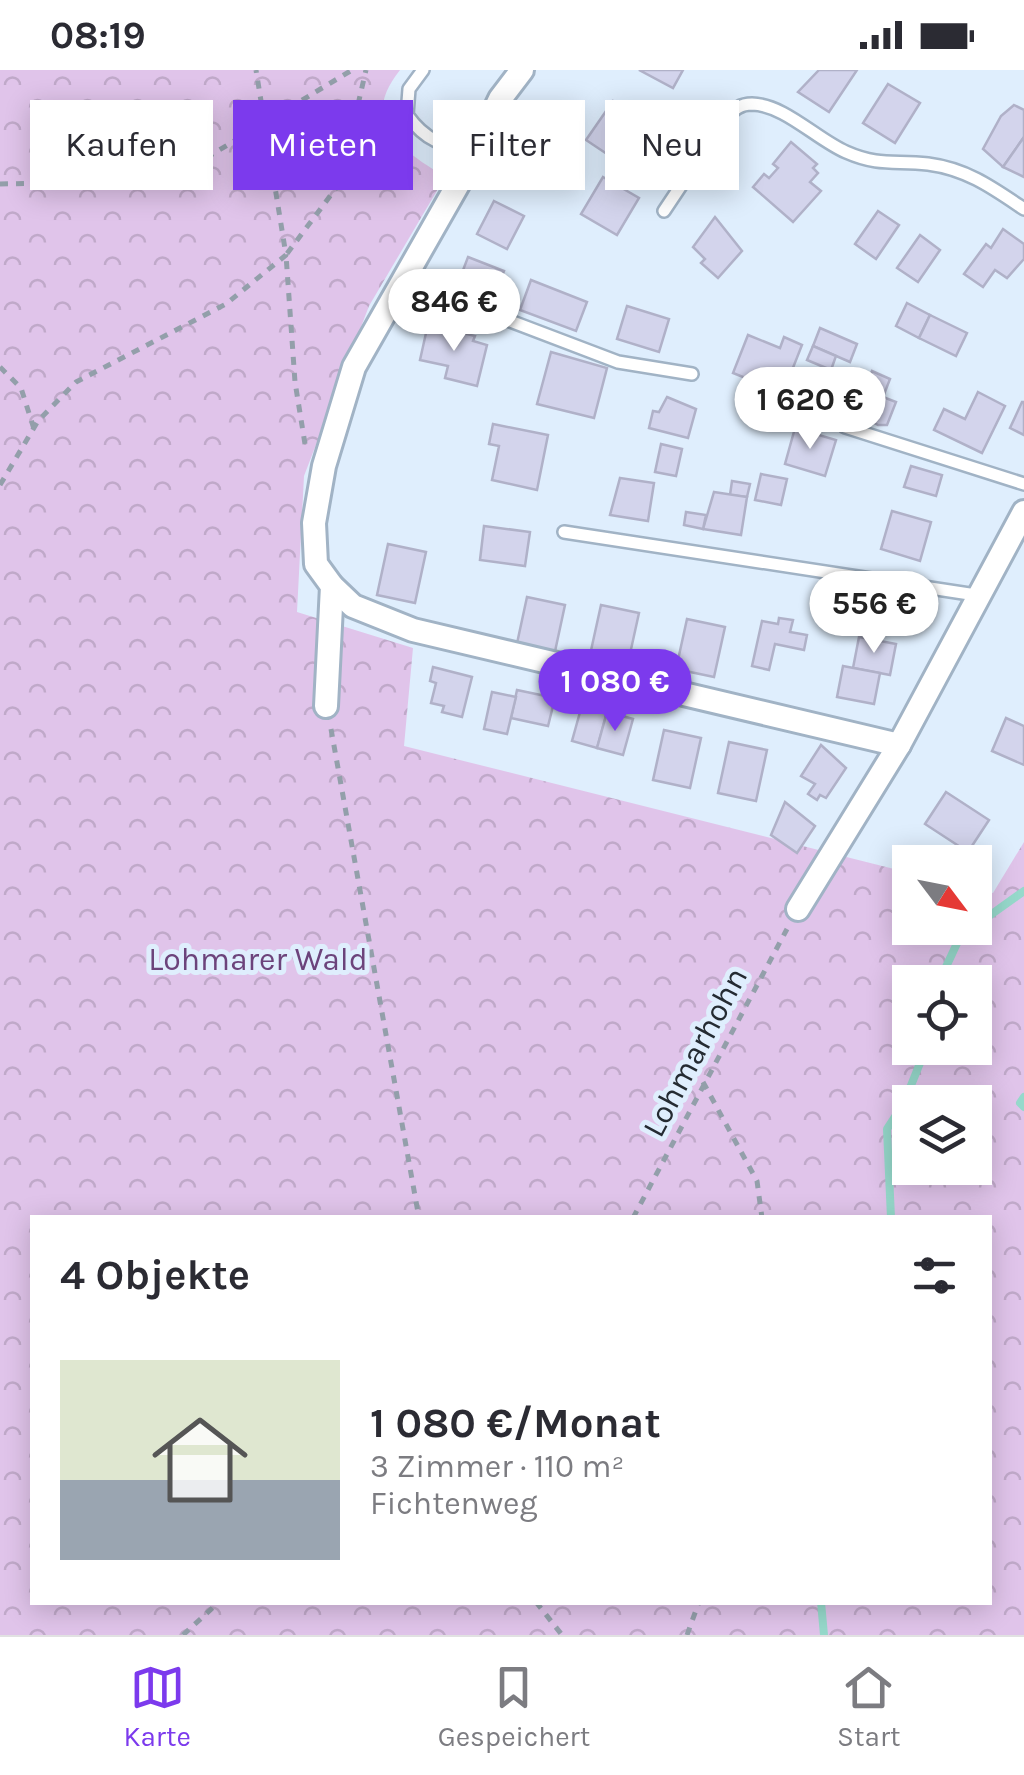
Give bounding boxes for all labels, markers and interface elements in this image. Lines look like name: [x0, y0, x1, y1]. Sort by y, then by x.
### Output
text: 08:19: [50, 13, 146, 58]
chip: Kaufen: [30, 100, 213, 190]
chip: Mieten: [233, 100, 413, 190]
chip: Filter: [433, 100, 585, 190]
chip: Neu: [605, 100, 739, 190]
pin: 846 €: [384, 269, 524, 354]
text: 846 €: [410, 283, 498, 320]
pin: 1 620 €: [718, 367, 902, 452]
text: 1 620 €: [757, 381, 863, 418]
pin: 556 €: [804, 571, 944, 656]
text: 556 €: [831, 585, 917, 622]
pin: 1 080 €: [523, 649, 707, 734]
text: 1 080 €: [560, 663, 670, 700]
north arrow: [892, 845, 992, 945]
map controls: [892, 845, 992, 1185]
park label: Lohmarer Wald: [148, 941, 368, 978]
street label: Lohmarhohn: [635, 961, 755, 1143]
button: locate: [892, 965, 992, 1065]
button: layers: [892, 1085, 992, 1185]
icon: filters: [907, 1248, 962, 1303]
text: 4 Objekte: [60, 1250, 250, 1300]
text: 1 080 €/Monat: [370, 1398, 661, 1448]
icon: home: [140, 1400, 260, 1520]
text: 3 Zimmer · 110 m²: [370, 1448, 624, 1485]
text: Fichtenweg: [370, 1485, 538, 1522]
tab: Karte: [123, 1660, 191, 1753]
tab: Gespeichert: [438, 1660, 590, 1753]
tab: Start: [837, 1660, 901, 1753]

